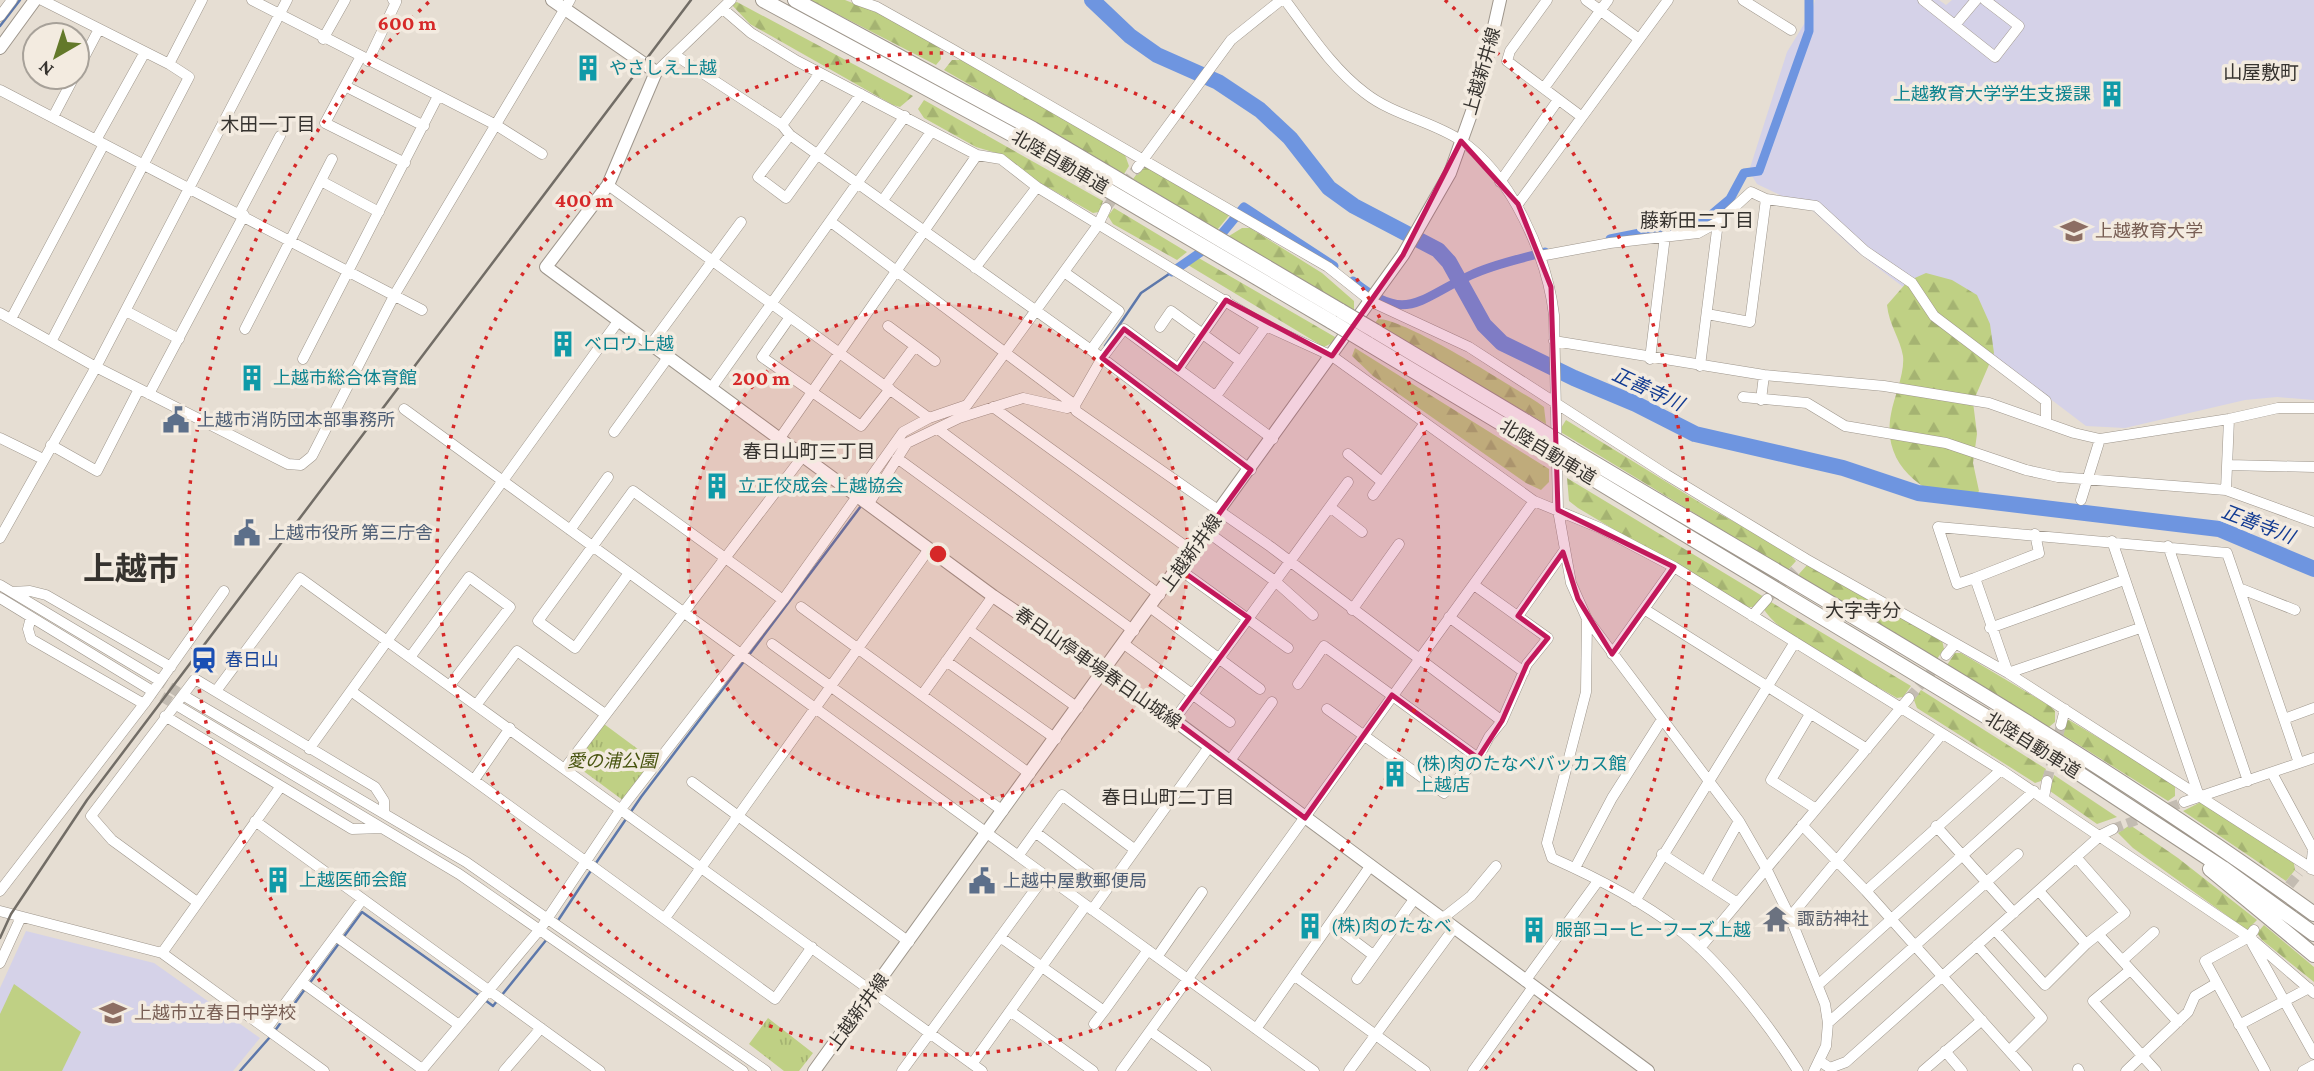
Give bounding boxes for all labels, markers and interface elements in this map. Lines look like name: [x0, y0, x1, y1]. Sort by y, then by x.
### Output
text: 600 m: [378, 11, 437, 35]
north arrow: [21, 21, 91, 91]
street label: 上越新井線: [1460, 25, 1504, 117]
building icon: やさしえ上越: [573, 53, 603, 83]
text: N: [34, 57, 57, 81]
place label: やさしえ上越: [609, 58, 717, 78]
district label: 山屋敷町: [2223, 62, 2299, 83]
building icon: 上越教育大学学生支援課: [2097, 79, 2127, 109]
place label: 上越教育大学学生支援課: [1893, 84, 2091, 104]
district label: 木田一丁目: [220, 114, 316, 135]
street label: 北陸自動車道: [1008, 126, 1112, 198]
text: 400 m: [555, 188, 614, 212]
district label: 藤新田二丁目: [1640, 210, 1754, 231]
school or university icon: 上越教育大学: [2059, 216, 2089, 246]
place label: 上越教育大学: [2095, 221, 2203, 241]
building icon: ベロウ上越: [548, 329, 578, 359]
place label: ベロウ上越: [584, 334, 674, 354]
building icon: 上越市総合体育館: [237, 363, 267, 393]
water label: 正善寺川: [1609, 363, 1689, 415]
text: 200 m: [732, 366, 790, 390]
place label: 上越市総合体育館: [273, 368, 417, 388]
public building icon: 上越市消防団本部事務所: [161, 405, 191, 435]
place label: 上越市消防団本部事務所: [197, 410, 395, 430]
street label: 北陸自動車道: [1497, 416, 1599, 488]
district label: 春日山町三丁目: [742, 441, 876, 462]
building icon: 立正佼成会 上越協会: [702, 471, 732, 501]
place label: 立正佼成会 上越協会: [738, 476, 903, 496]
water label: 正善寺川: [2219, 501, 2299, 548]
street label: 上越新井線: [1156, 511, 1226, 595]
public building icon: 上越市役所 第三庁舎: [232, 518, 262, 548]
place label: 上越市役所 第三庁舎: [268, 523, 433, 543]
centre of rings: [926, 542, 950, 566]
district label: 上越市: [83, 551, 179, 587]
district label: 大字寺分: [1825, 600, 1901, 621]
street label: 春日山停車場春日山城線: [1011, 603, 1185, 733]
station icon: 春日山: [189, 645, 219, 675]
place label: 春日山: [225, 650, 279, 670]
street label: 北陸自動車道: [1982, 708, 2084, 782]
park label: 愛の浦公園: [567, 751, 660, 771]
place label: (株)肉のたなべバッカス館 上越店: [1416, 754, 1627, 795]
building icon: (株)肉のたなべバッカス館 上越店: [1380, 759, 1410, 789]
district label: 春日山町二丁目: [1101, 787, 1235, 808]
building icon: 上越医師会館: [263, 865, 293, 895]
public building icon: 上越中屋敷郵便局: [967, 866, 997, 896]
place label: 上越医師会館: [299, 870, 407, 890]
place label: 上越中屋敷郵便局: [1003, 871, 1147, 891]
temple icon: 諏訪神社: [1761, 904, 1791, 934]
place label: 諏訪神社: [1797, 909, 1869, 929]
building icon: (株)肉のたなべ: [1295, 911, 1325, 941]
building icon: 服部コーヒーフーズ上越: [1519, 915, 1549, 945]
place label: (株)肉のたなべ: [1331, 916, 1452, 937]
place label: 服部コーヒーフーズ上越: [1555, 920, 1751, 940]
street label: 上越新井線: [823, 970, 893, 1054]
school or university icon: 上越市立春日中学校: [98, 998, 128, 1028]
place label: 上越市立春日中学校: [134, 1003, 296, 1023]

